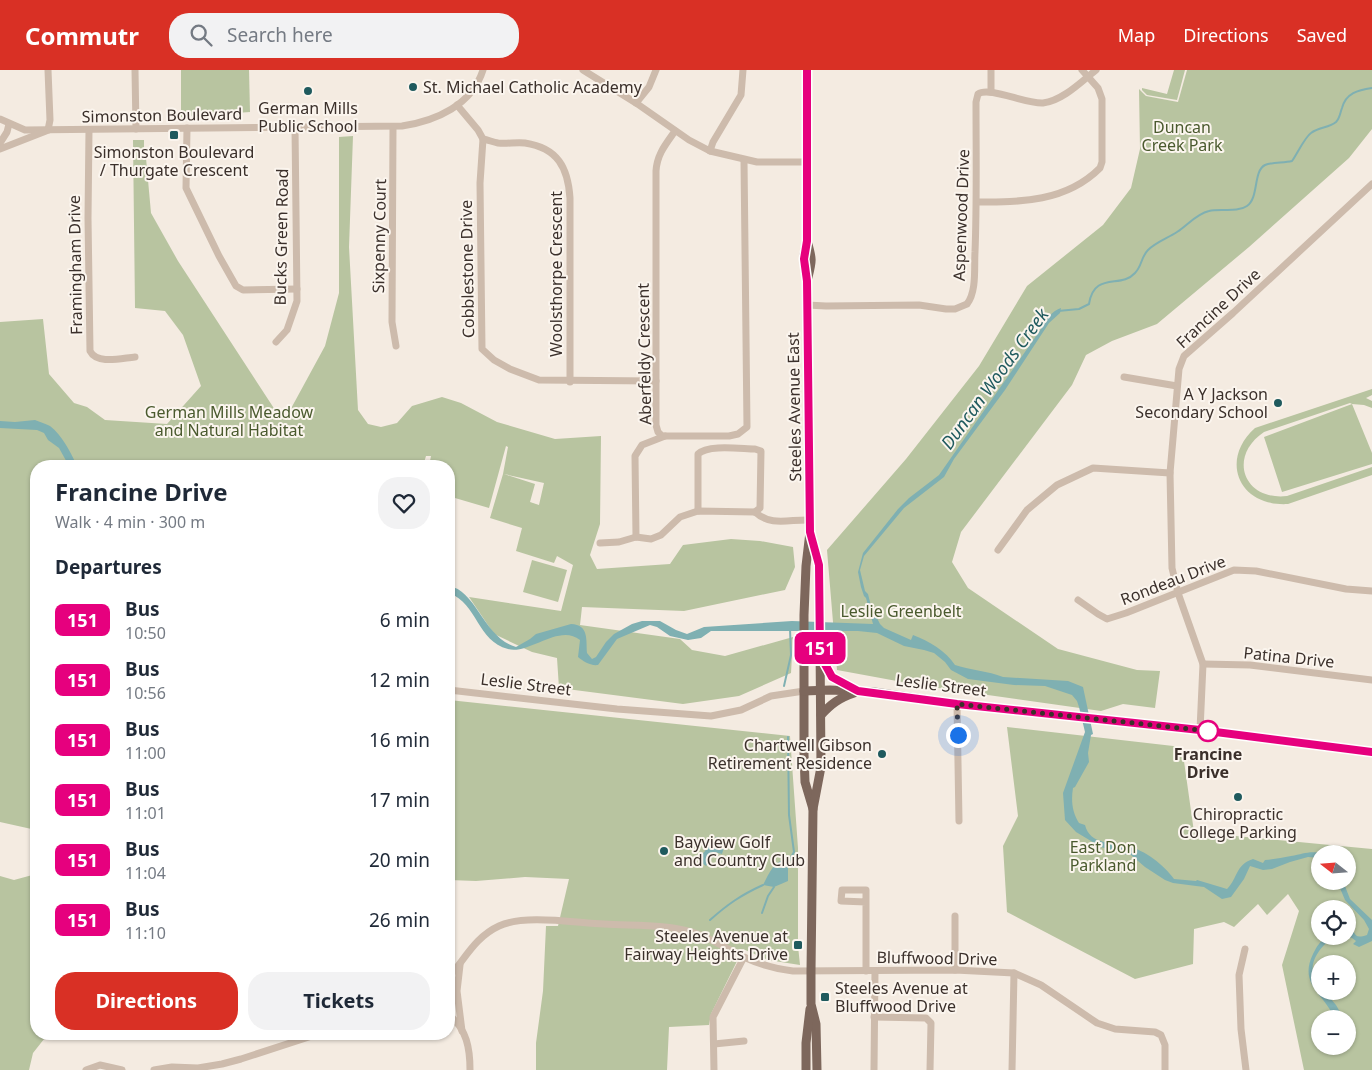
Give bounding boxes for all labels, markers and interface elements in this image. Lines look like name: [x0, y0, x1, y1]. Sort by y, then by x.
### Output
search box: [169, 13, 519, 58]
text: Commutr: [25, 19, 139, 52]
icon: search: [187, 21, 215, 49]
text: Search here: [227, 22, 333, 48]
text: Map: [1118, 23, 1155, 47]
text: Directions: [1183, 23, 1269, 47]
text: Saved: [1297, 23, 1347, 47]
place label: St. Michael Catholic Academy: [423, 76, 643, 98]
marker: St. Michael Catholic Academy: [407, 81, 419, 93]
marker: German Mills Public School: [302, 85, 314, 97]
place label: German Mills Public School: [258, 97, 358, 137]
street label: Simonston Boulevard: [81, 103, 243, 127]
park label: Duncan Creek Park: [1142, 116, 1223, 156]
marker: Simonston Boulevard / Thurgate Crescent: [168, 129, 180, 141]
place label: Simonston Boulevard / Thurgate Crescent: [94, 141, 254, 181]
street label: Aspenwood Drive: [948, 149, 974, 281]
street label: Bucks Green Road: [269, 168, 293, 306]
street label: Sixpenny Court: [367, 178, 391, 293]
street label: Woolsthorpe Crescent: [545, 191, 567, 357]
street label: Framingham Drive: [63, 195, 87, 335]
street label: Cobblestone Drive: [455, 200, 479, 338]
street label: Francine Drive: [1171, 263, 1265, 353]
street label: Aberfeldy Crescent: [632, 283, 656, 425]
water label: Duncan Woods Creek: [935, 302, 1054, 454]
street label: Steeles Avenue East: [782, 332, 806, 482]
place label: A Y Jackson Secondary School: [1135, 383, 1268, 423]
marker: A Y Jackson Secondary School: [1272, 397, 1284, 409]
park label: German Mills Meadow and Natural Habitat: [145, 401, 314, 441]
text: Francine Drive: [55, 475, 228, 508]
button: heart: [378, 477, 430, 529]
text: Walk · 4 min · 300 m: [55, 511, 205, 533]
street label: Rondeau Drive: [1117, 550, 1229, 610]
text: Departures: [55, 554, 162, 580]
text: Bus: [125, 596, 160, 622]
park label: Leslie Greenbelt: [840, 600, 962, 622]
text: 6 min: [380, 607, 430, 633]
text: 151: [67, 608, 98, 632]
text: 10:50: [125, 622, 166, 644]
line badge: 151: [791, 632, 849, 664]
text: 151: [805, 636, 835, 660]
street label: Patina Drive: [1243, 641, 1335, 673]
text: Bus: [125, 656, 160, 682]
text: 12 min: [369, 667, 430, 693]
text: 151: [67, 668, 98, 692]
street label: Leslie Street: [479, 668, 573, 701]
street label: Leslie Street: [894, 669, 988, 702]
text: 10:56: [125, 682, 166, 704]
text: Bus: [125, 716, 160, 742]
marker: Francine Drive: [1197, 720, 1219, 742]
your location: [946, 723, 971, 748]
text: 16 min: [369, 727, 430, 753]
text: 151: [67, 728, 98, 752]
place label: Chartwell Gibson Retirement Residence: [708, 734, 872, 774]
text: 11:00: [125, 742, 166, 764]
place label: Francine Drive: [1174, 743, 1242, 783]
marker: Chartwell Gibson Retirement Residence: [876, 748, 888, 760]
text: Bus: [125, 776, 160, 802]
text: 17 min: [369, 787, 430, 813]
text: 151: [67, 788, 98, 812]
marker: Chiropractic College Parking: [1232, 791, 1244, 803]
text: 11:01: [125, 802, 166, 824]
place label: Chiropractic College Parking: [1179, 803, 1297, 843]
place label: Bayview Golf and Country Club: [674, 831, 805, 871]
text: Bus: [125, 836, 160, 862]
park label: East Don Parkland: [1070, 836, 1136, 876]
marker: Bayview Golf and Country Club: [658, 845, 670, 857]
north arrow: [1311, 845, 1356, 890]
map controls: [1311, 845, 1356, 1055]
text: 20 min: [369, 847, 430, 873]
text: 151: [67, 848, 98, 872]
text: 11:04: [125, 862, 166, 884]
text: Bus: [125, 896, 160, 922]
button: locate: [1311, 900, 1356, 945]
text: 26 min: [369, 907, 430, 933]
text: 151: [67, 908, 98, 932]
text: 11:10: [125, 922, 166, 944]
place label: Steeles Avenue at Fairway Heights Drive: [624, 925, 788, 965]
marker: Steeles Avenue at Fairway Heights Drive: [792, 939, 804, 951]
street label: Bluffwood Drive: [876, 946, 998, 970]
button: +: [1311, 955, 1356, 1000]
button: Directions: [55, 972, 238, 1030]
button: Tickets: [248, 972, 430, 1030]
place label: Steeles Avenue at Bluffwood Drive: [835, 977, 968, 1017]
marker: Steeles Avenue at Bluffwood Drive: [819, 991, 831, 1003]
button: −: [1311, 1010, 1356, 1055]

